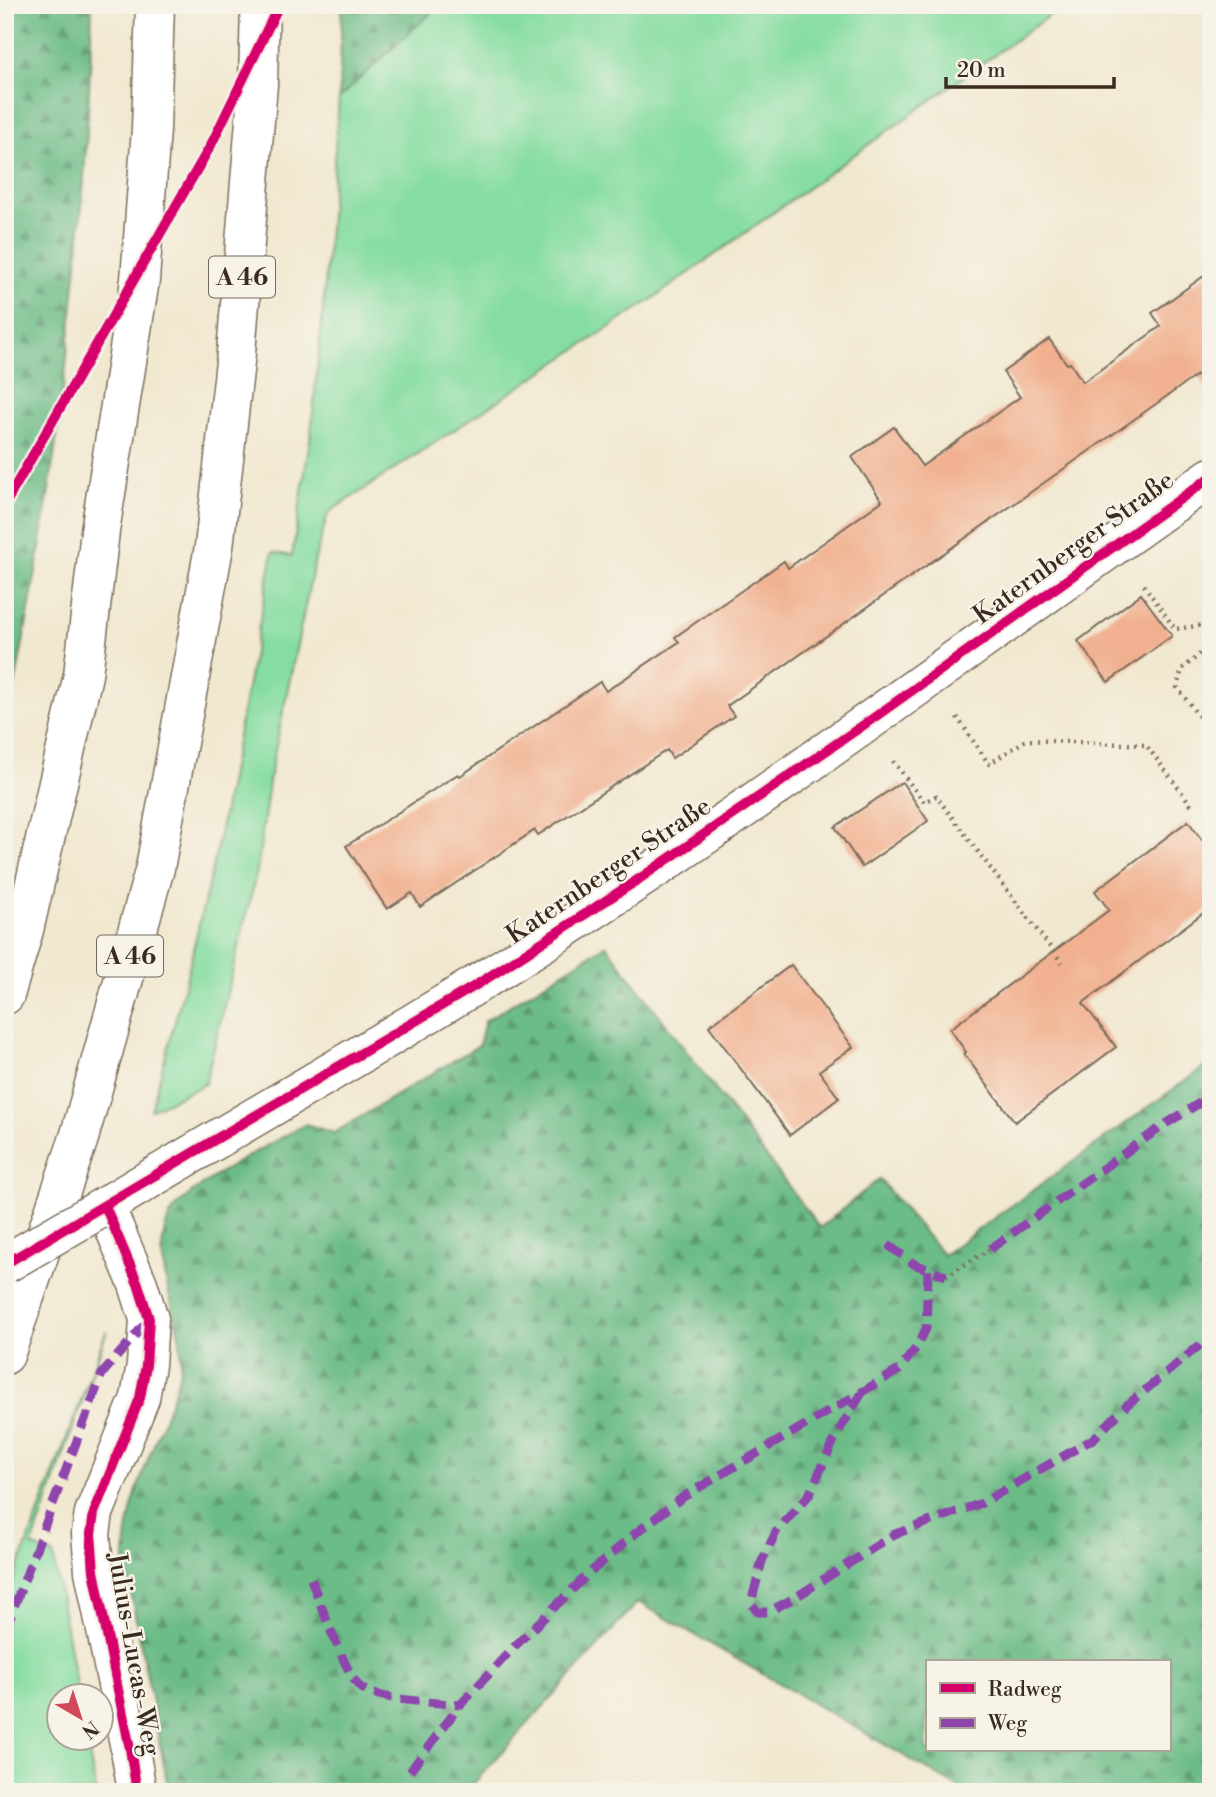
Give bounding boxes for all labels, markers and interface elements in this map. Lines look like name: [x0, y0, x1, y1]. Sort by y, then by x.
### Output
scale bar: [946, 46, 1114, 90]
text: 20 m: [957, 58, 1006, 84]
road number: A 46: [209, 256, 275, 298]
street label: Katernberger Straße: [967, 464, 1180, 631]
street label: Katernberger Straße: [500, 790, 717, 951]
road number: A 46: [97, 936, 163, 976]
street label: Julius-Lucas-Weg: [100, 1549, 168, 1759]
legend: [926, 1660, 1170, 1752]
text: Radweg: [988, 1677, 1062, 1703]
north arrow: [46, 1682, 116, 1752]
text: Weg: [987, 1711, 1027, 1737]
text: N: [77, 1715, 103, 1743]

